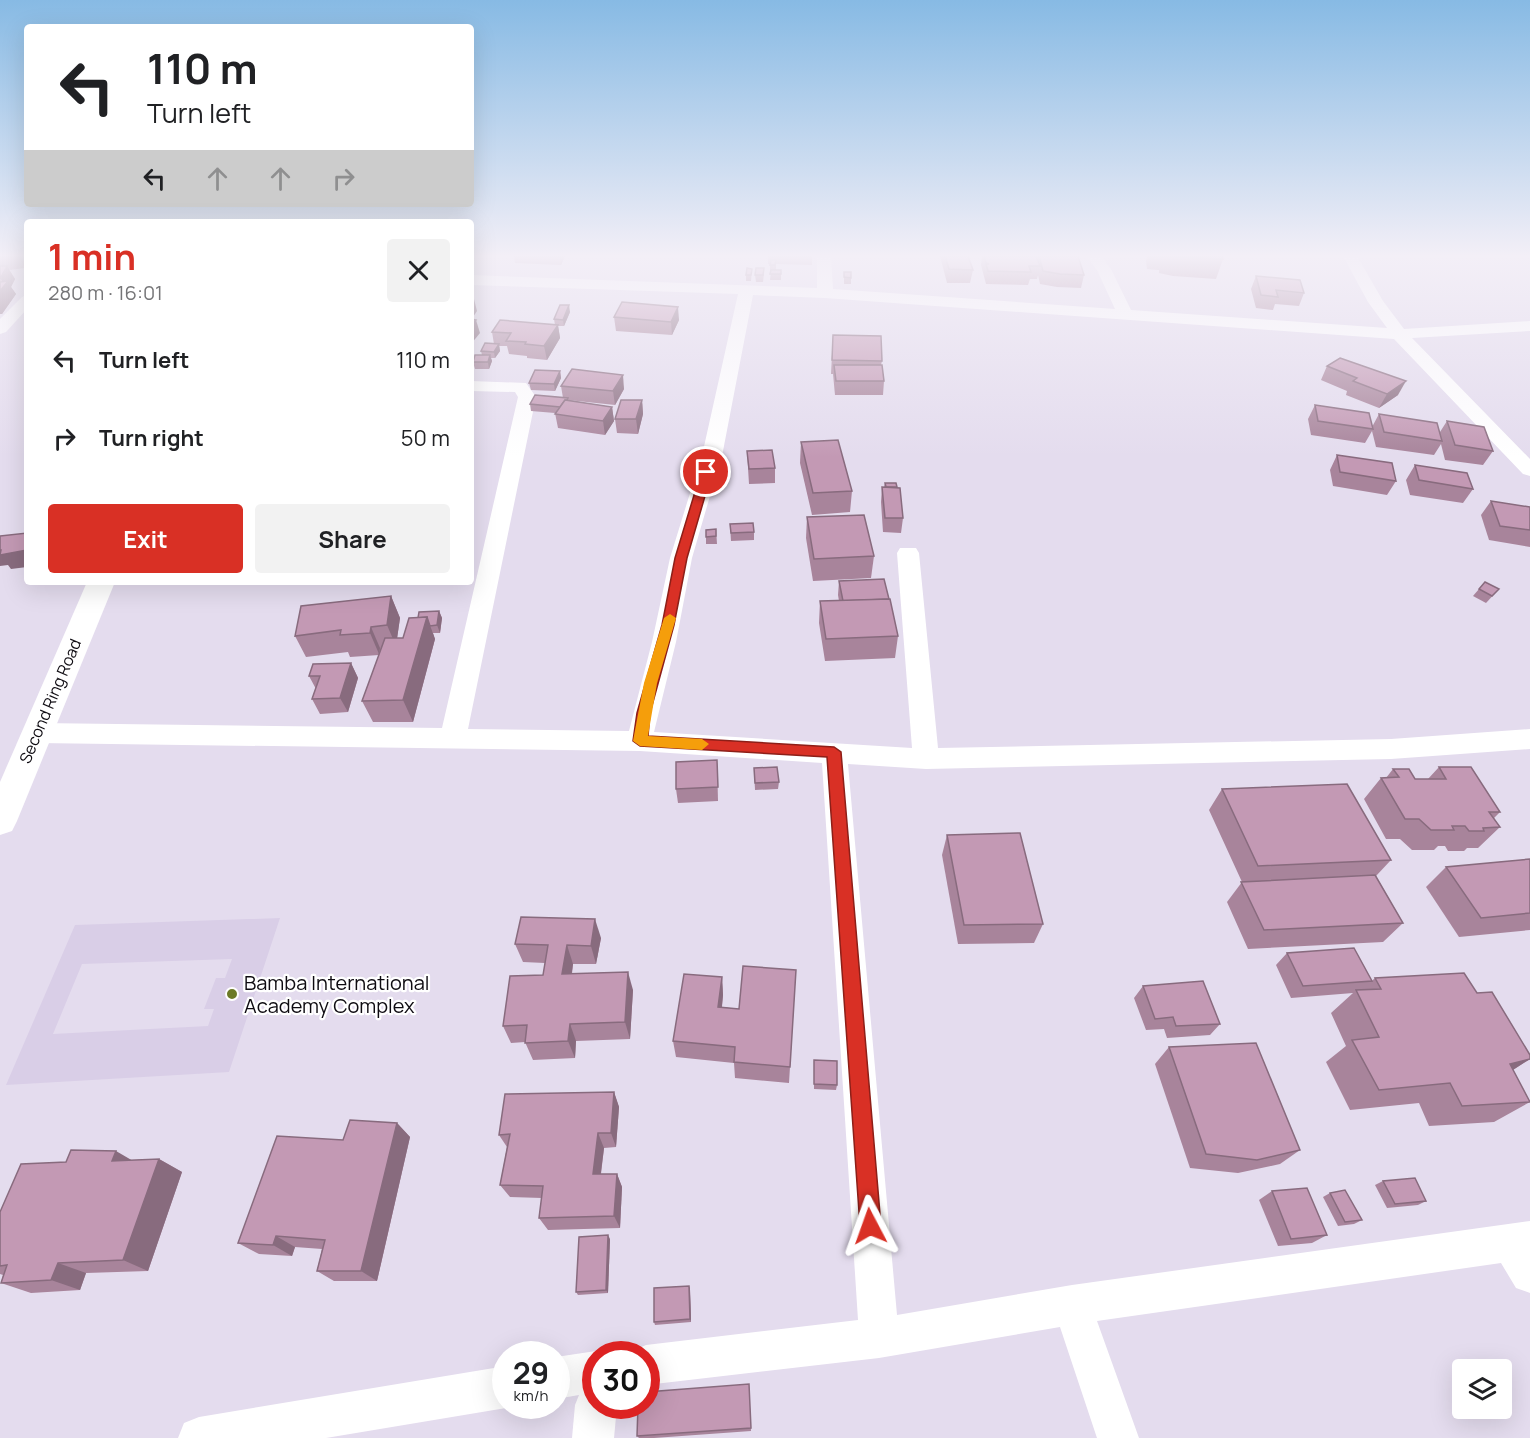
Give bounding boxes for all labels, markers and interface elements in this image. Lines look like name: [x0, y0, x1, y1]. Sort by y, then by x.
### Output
text: 110 m: [147, 39, 258, 97]
icon: left: [48, 48, 126, 126]
text: Turn left: [147, 94, 251, 131]
icon: left: [138, 162, 171, 195]
icon: ahead: [201, 162, 234, 195]
icon: ahead: [264, 162, 297, 195]
icon: right: [327, 162, 360, 195]
text: 1 min: [48, 232, 136, 281]
button: close: [387, 239, 450, 302]
text: 280 m · 16:01: [48, 279, 163, 306]
icon: left: [48, 344, 81, 377]
text: Turn left: [99, 345, 189, 375]
text: 110 m: [396, 345, 450, 375]
icon: right: [48, 422, 81, 455]
text: Turn right: [99, 423, 204, 453]
text: 50 m: [401, 423, 450, 453]
pin: [680, 446, 731, 497]
icon: arrive: [689, 455, 722, 488]
button: Exit: [48, 504, 243, 573]
button: Share: [255, 504, 450, 573]
street label: Second Ring Road: [14, 635, 86, 767]
place label: Bamba International Academy Complex: [244, 969, 430, 1019]
marker: Bamba International Academy Complex: [225, 987, 239, 1001]
position arrow: [838, 1194, 902, 1258]
speed limit sign: 30: [582, 1341, 660, 1419]
text: 29: [513, 1352, 549, 1393]
map controls: [1452, 1359, 1512, 1419]
button: layers: [1452, 1359, 1512, 1419]
text: km/h: [514, 1385, 548, 1406]

